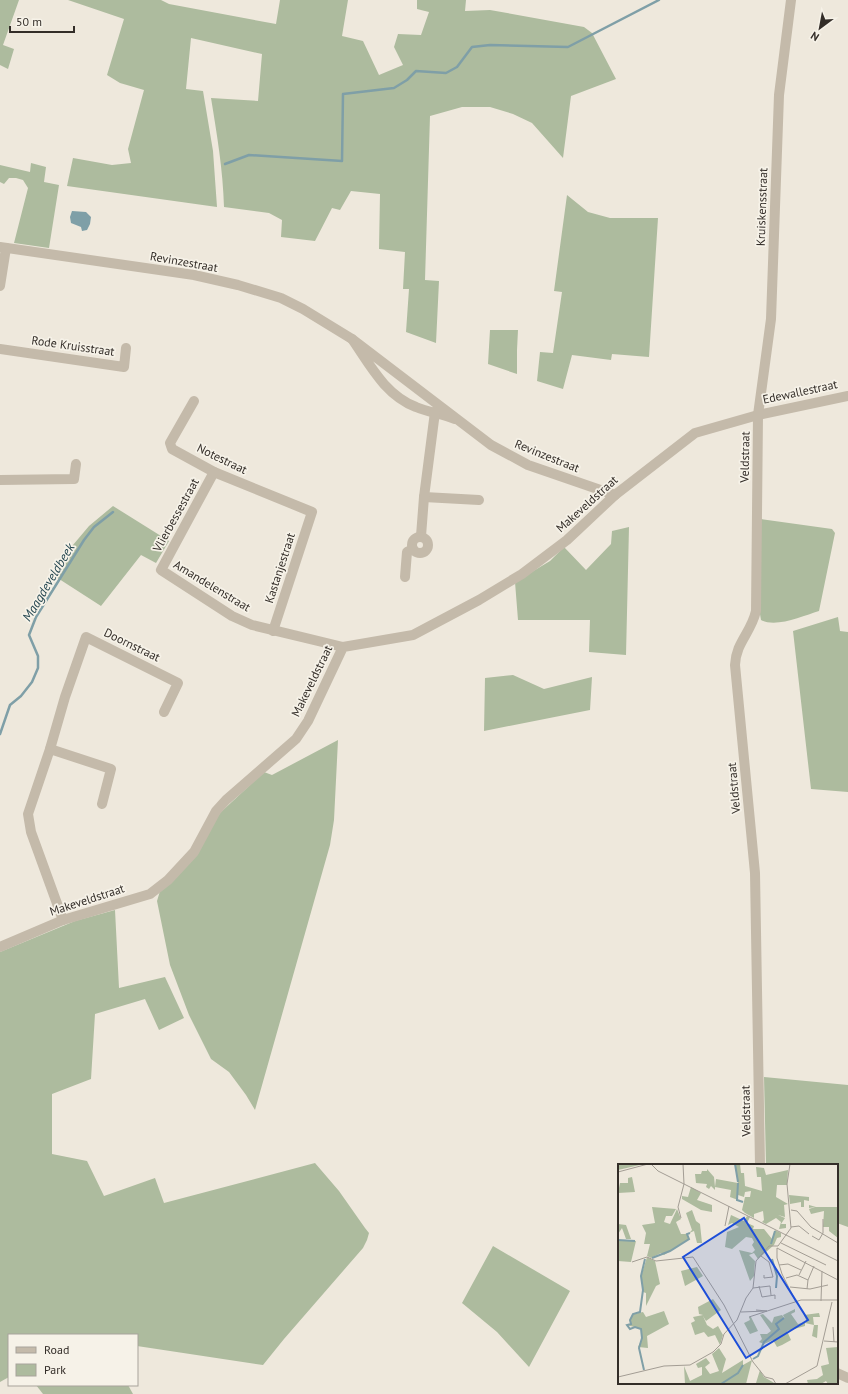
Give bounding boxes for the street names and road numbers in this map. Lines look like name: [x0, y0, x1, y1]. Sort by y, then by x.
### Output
street label: Kruiskensstraat: [753, 168, 770, 246]
street label: Revinzestraat: [149, 248, 219, 275]
street label: Rode Kruisstraat: [31, 332, 116, 359]
street label: Edewallestraat: [761, 376, 839, 407]
street label: Veldstraat: [737, 431, 752, 484]
street label: Revinzestraat: [513, 436, 582, 475]
street label: Notestraat: [195, 440, 250, 477]
street label: Makeveldstraat: [553, 472, 621, 535]
street label: Vlierbessestraat: [149, 475, 202, 555]
street label: Kastanjestraat: [261, 531, 298, 605]
street label: Amandelenstraat: [171, 557, 253, 614]
street label: Doornstraat: [102, 625, 163, 665]
street label: Makeveldstraat: [288, 643, 335, 719]
street label: Veldstraat: [724, 762, 743, 815]
street label: Makeveldstraat: [48, 880, 126, 919]
street label: Veldstraat: [738, 1085, 753, 1138]

